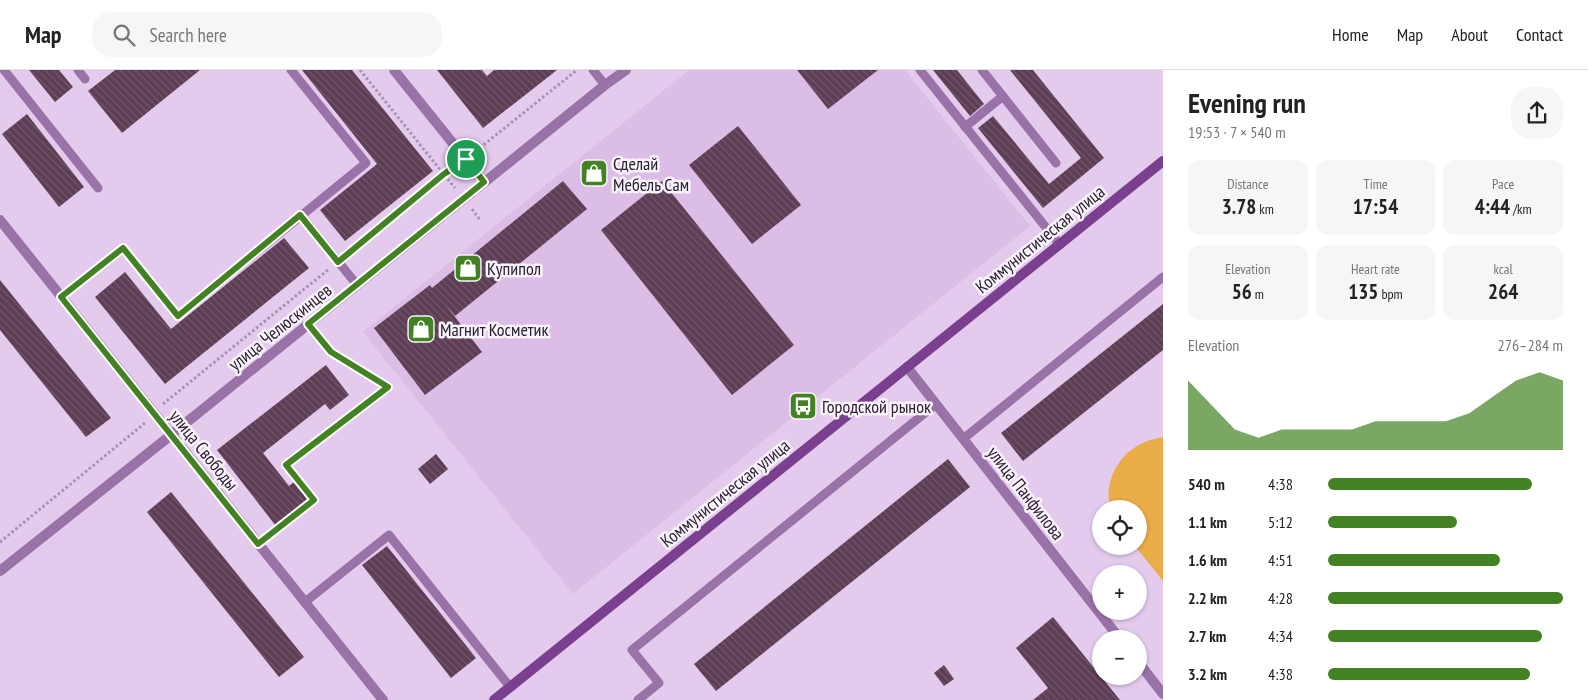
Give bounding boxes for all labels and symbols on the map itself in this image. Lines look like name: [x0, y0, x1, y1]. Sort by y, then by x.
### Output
pin: [445, 138, 487, 180]
place label: Сделай Мебель Сам: [613, 152, 689, 196]
shop icon: Сделай Мебель Сам: [579, 158, 609, 188]
street label: Коммунистическая улица: [971, 180, 1109, 298]
shop icon: Купипол: [453, 253, 483, 283]
place label: Купипол: [487, 257, 541, 280]
street label: улица Челюскинцев: [224, 278, 336, 376]
shop icon: Магнит Косметик: [406, 314, 436, 344]
place label: Магнит Косметик: [440, 318, 549, 341]
bus stop icon: Городской рынок: [788, 391, 818, 421]
place label: Городской рынок: [822, 395, 931, 418]
street label: улица Свободы: [164, 405, 244, 495]
street label: Коммунистическая улица: [656, 434, 794, 552]
street label: улица Панфилова: [982, 442, 1070, 544]

